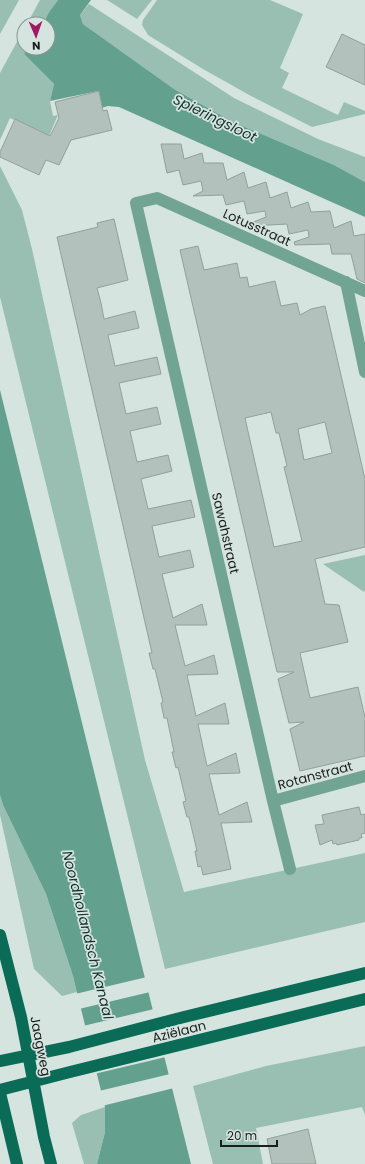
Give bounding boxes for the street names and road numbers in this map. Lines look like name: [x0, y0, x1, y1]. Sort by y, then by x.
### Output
street label: Lotusstraat: [220, 204, 294, 251]
street label: Sawahstraat: [207, 491, 244, 576]
street label: Rotanstraat: [276, 756, 355, 795]
street label: Jaagweg: [25, 1014, 56, 1078]
street label: Aziëlaan: [150, 1016, 208, 1047]

